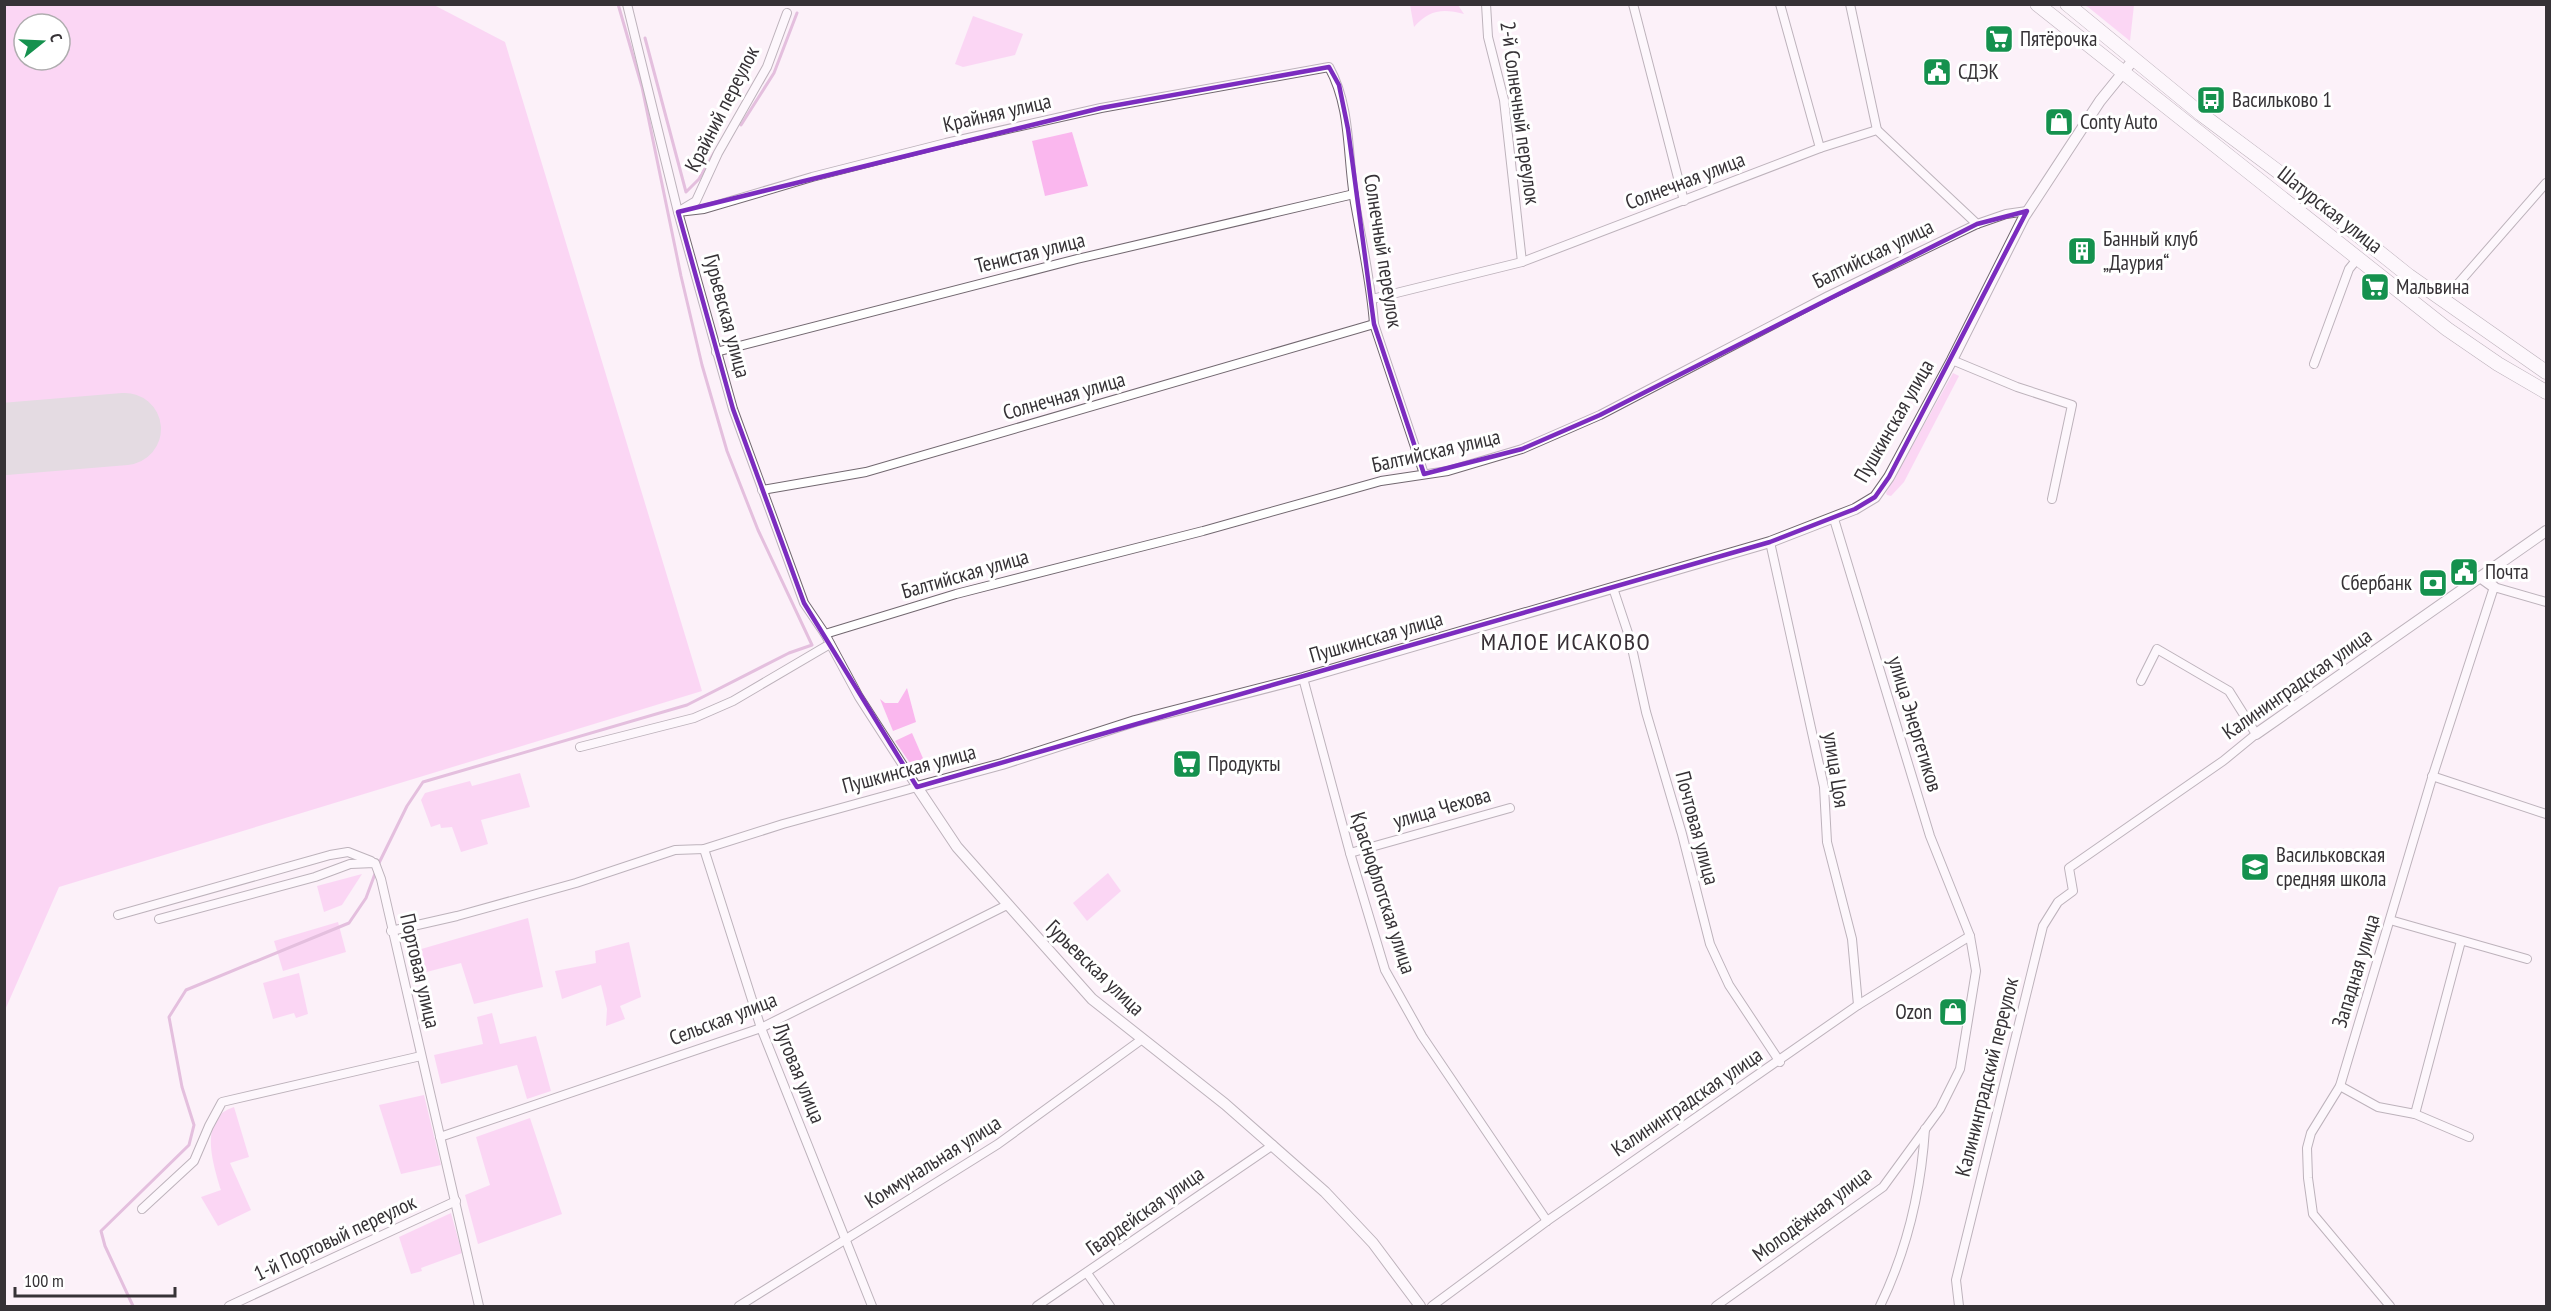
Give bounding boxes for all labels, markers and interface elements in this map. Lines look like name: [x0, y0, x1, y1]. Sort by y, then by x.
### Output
north arrow: [12, 12, 72, 72]
street label: 2-й Солнечный переулок: [1494, 20, 1547, 206]
supermarket icon: Пятёрочка: [1983, 23, 2015, 55]
place label: Пятёрочка: [2020, 25, 2097, 52]
text: С: [46, 31, 67, 45]
street label: Крайний переулок: [678, 41, 765, 176]
public building icon: СДЭК: [1921, 56, 1953, 88]
place label: СДЭК: [1958, 58, 1999, 85]
bus stop icon: Васильково 1: [2195, 84, 2227, 116]
place label: Васильково 1: [2232, 86, 2332, 113]
street label: Крайняя улица: [940, 87, 1053, 138]
shop icon: Conty Auto: [2043, 106, 2075, 138]
place label: Conty Auto: [2080, 108, 2158, 135]
street label: Солнечная улица: [1621, 145, 1748, 216]
street label: Шатурская улица: [2272, 160, 2388, 259]
street label: Солнечный переулок: [1358, 172, 1409, 330]
street label: Балтийская улица: [1808, 213, 1938, 294]
place label: Банный клуб „Даурия“: [2103, 225, 2198, 276]
street label: Тенистая улица: [972, 226, 1088, 279]
building icon: Банный клуб „Даурия“: [2066, 235, 2098, 267]
street label: Гурьевская улица: [698, 251, 757, 381]
supermarket icon: Мальвина: [2359, 271, 2391, 303]
place label: Мальвина: [2396, 273, 2469, 300]
street label: Пушкинская улица: [1848, 354, 1940, 487]
street label: Солнечная улица: [1000, 365, 1128, 426]
street label: Балтийская улица: [1369, 423, 1503, 478]
street label: Балтийская улица: [898, 542, 1032, 605]
public building icon: Почта: [2448, 556, 2480, 588]
place label: Почта: [2485, 558, 2529, 585]
bank icon: Сбербанк: [2417, 567, 2449, 599]
place label: Сбербанк: [2341, 569, 2412, 596]
street label: Пушкинская улица: [1306, 605, 1446, 668]
street label: Калининградская улица: [2217, 622, 2377, 745]
district label: МАЛОЕ ИСАКОВО: [1481, 626, 1651, 657]
street label: улица Энергетиков: [1882, 653, 1949, 795]
street label: улица Цоя: [1817, 730, 1856, 810]
street label: Пушкинская улица: [839, 738, 979, 799]
supermarket icon: Продукты: [1171, 748, 1203, 780]
place label: Продукты: [1208, 750, 1281, 777]
street label: Почтовая улица: [1669, 768, 1726, 888]
street label: улица Чехова: [1390, 781, 1494, 834]
street label: Краснофлотская улица: [1345, 809, 1422, 977]
place label: Васильковская средняя школа: [2276, 841, 2386, 892]
school or university icon: Васильковская средняя школа: [2239, 851, 2271, 883]
street label: Портовая улица: [394, 911, 447, 1031]
street label: Западная улица: [2325, 911, 2386, 1031]
street label: Гурьевская улица: [1040, 914, 1150, 1021]
street label: Калининградский переулок: [1949, 975, 2024, 1179]
street label: Сельская улица: [665, 986, 781, 1051]
shop icon: Ozon: [1937, 996, 1969, 1028]
place label: Ozon: [1895, 998, 1932, 1025]
street label: Луговая улица: [767, 1018, 832, 1127]
street label: Калининградская улица: [1606, 1041, 1767, 1162]
street label: Коммунальная улица: [860, 1109, 1006, 1214]
street label: Гвардейская улица: [1080, 1160, 1209, 1261]
street label: Молодёжная улица: [1747, 1160, 1877, 1267]
street label: 1-й Портовый переулок: [249, 1188, 420, 1287]
scale bar: [15, 1260, 176, 1298]
text: 100 m: [24, 1269, 64, 1292]

